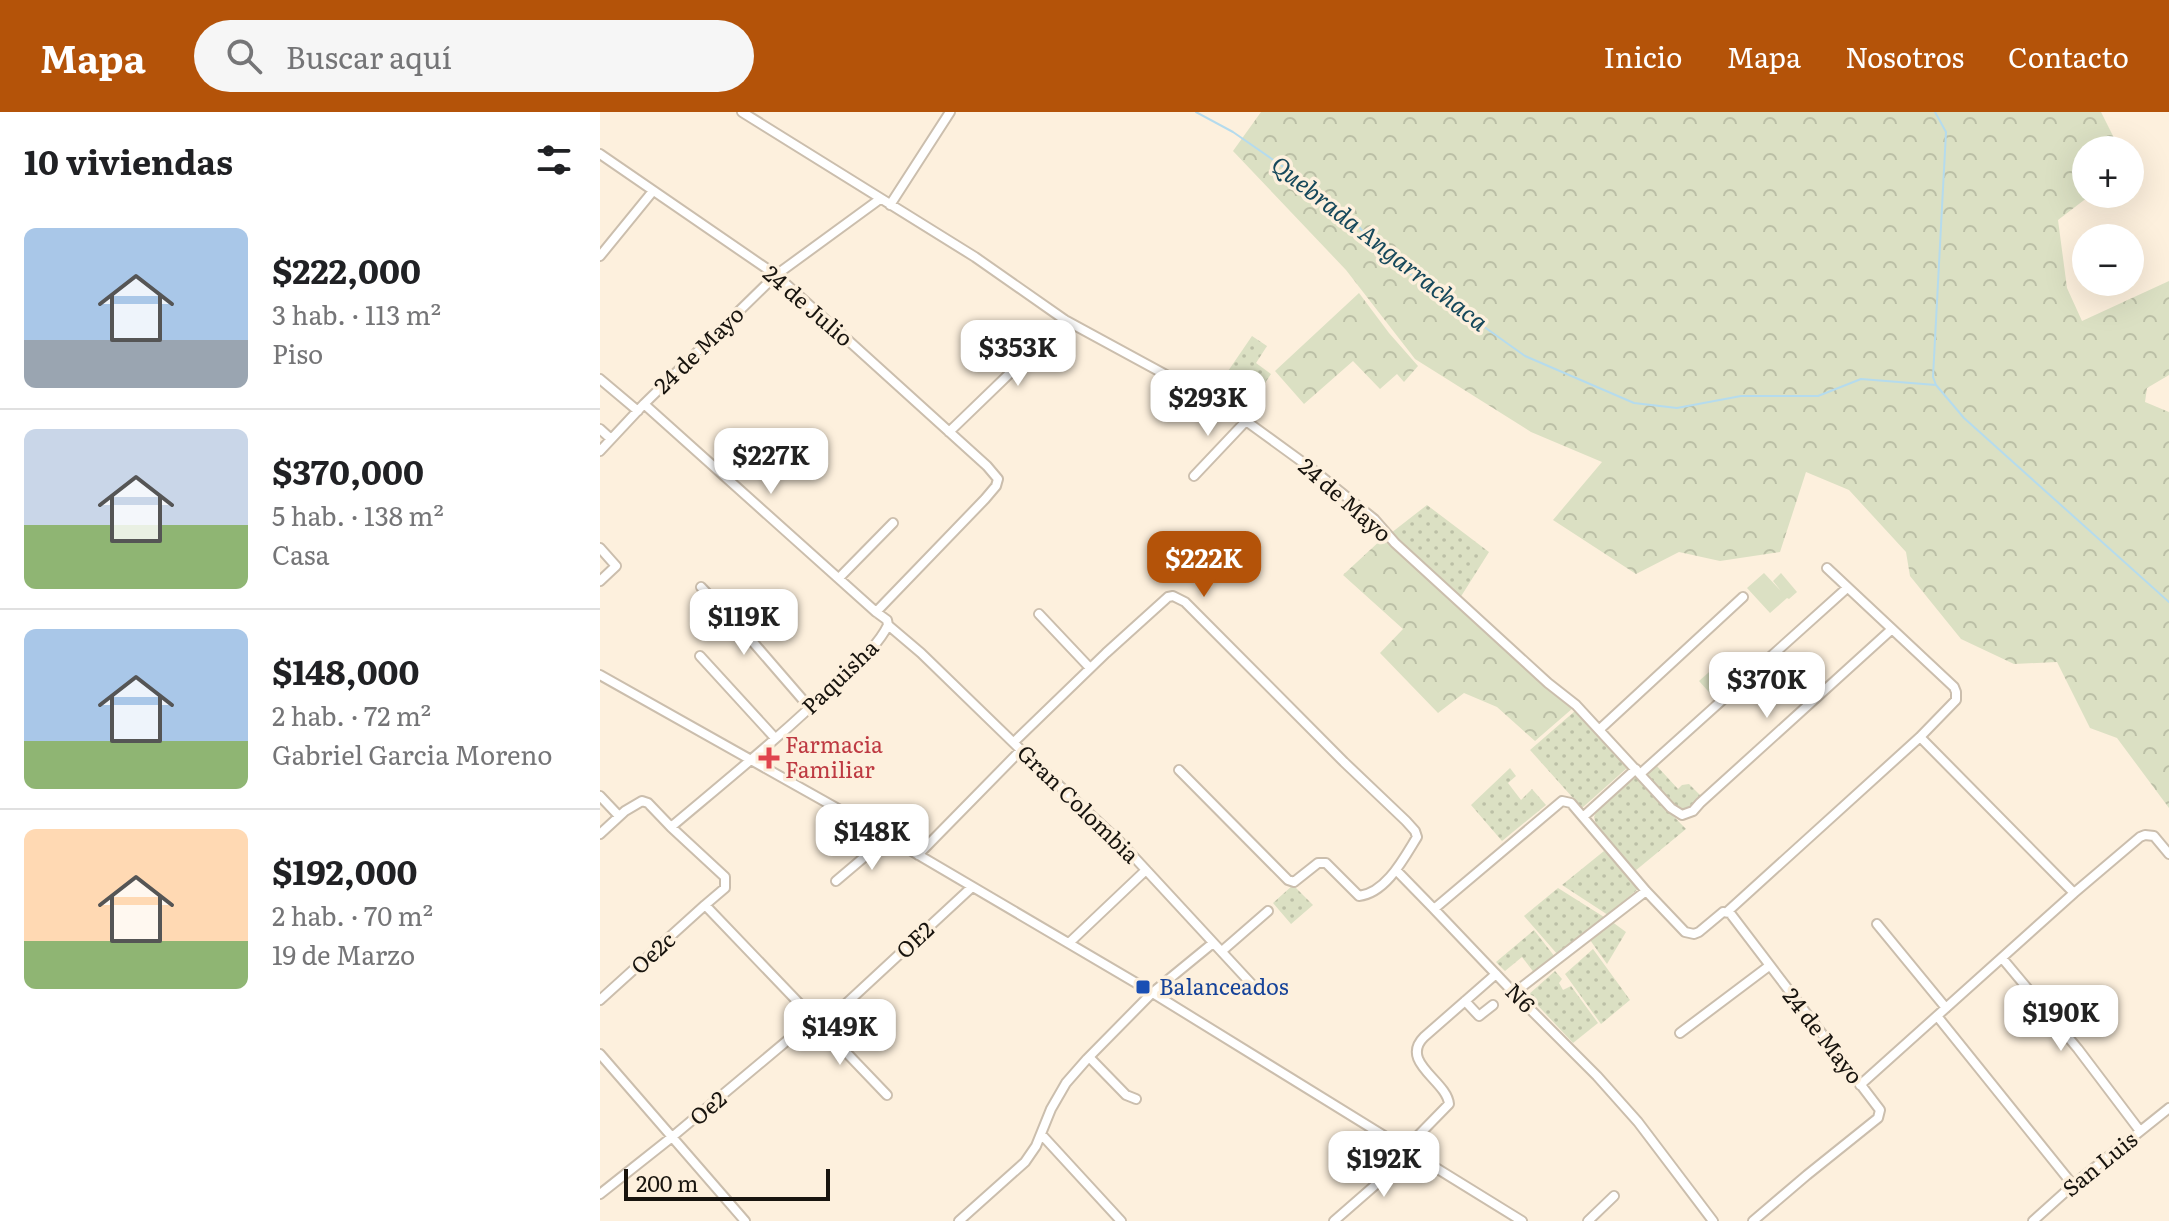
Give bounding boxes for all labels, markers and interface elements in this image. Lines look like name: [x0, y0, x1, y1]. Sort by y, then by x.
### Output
search box: [194, 20, 754, 92]
text: Mapa: [40, 28, 146, 85]
icon: search: [222, 34, 266, 78]
text: Buscar aquí: [286, 34, 452, 78]
text: Inicio: [1603, 35, 1682, 77]
text: Mapa: [1726, 35, 1801, 77]
text: Nosotros: [1845, 35, 1964, 77]
text: Contacto: [2008, 35, 2129, 77]
text: 10 viviendas: [24, 135, 233, 185]
map controls: [2072, 136, 2144, 296]
button: +: [2072, 136, 2144, 208]
icon: filters: [532, 138, 576, 182]
water label: Quebrada Angarrachaca: [1265, 146, 1497, 338]
button: −: [2072, 224, 2144, 296]
text: $222,000: [272, 244, 421, 294]
street label: 24 de Julio: [757, 256, 861, 353]
icon: home: [88, 260, 184, 356]
text: 3 hab. · 113 m²: [272, 294, 441, 333]
street label: 24 de Mayo: [645, 297, 750, 400]
pin: $353K: [962, 320, 1074, 388]
text: $353K: [979, 326, 1057, 365]
text: Piso: [272, 333, 323, 372]
pin: $293K: [1152, 370, 1264, 438]
text: $293K: [1168, 376, 1248, 415]
pin: $227K: [715, 428, 827, 496]
text: $227K: [732, 434, 810, 473]
text: $370,000: [272, 445, 424, 495]
street label: 24 de Mayo: [1292, 449, 1400, 549]
icon: home: [88, 461, 184, 557]
text: 5 hab. · 138 m²: [272, 495, 444, 534]
pin: $222K: [1148, 531, 1260, 599]
text: Casa: [272, 534, 329, 573]
text: $222K: [1165, 537, 1243, 576]
pin: $119K: [688, 589, 800, 657]
text: $119K: [708, 595, 780, 634]
street label: Paquisha: [793, 631, 885, 721]
text: $148,000: [272, 645, 419, 695]
pin: $370K: [1711, 652, 1823, 720]
text: $370K: [1727, 658, 1807, 697]
icon: home: [88, 661, 184, 757]
text: 2 hab. · 72 m²: [272, 695, 431, 734]
place label: Farmacia Familiar: [785, 727, 883, 785]
text: Gabriel Garcia Moreno: [272, 734, 553, 773]
street label: Gran Colombia: [1011, 736, 1148, 870]
marker: Farmacia Familiar: [760, 749, 778, 767]
pin: $148K: [816, 804, 928, 872]
text: $148K: [834, 810, 910, 849]
text: $192,000: [272, 845, 418, 895]
icon: home: [88, 861, 184, 957]
text: 2 hab. · 70 m²: [272, 895, 433, 934]
street label: OE2: [887, 913, 941, 965]
street label: Oe2c: [622, 923, 682, 981]
text: 19 de Marzo: [272, 934, 415, 973]
place label: Balanceados: [1159, 969, 1289, 1002]
street label: N6: [1499, 975, 1544, 1019]
marker: Balanceados: [1134, 978, 1152, 996]
street label: 24 de Mayo: [1776, 980, 1872, 1090]
pin: $190K: [2005, 985, 2117, 1053]
text: $190K: [2022, 991, 2100, 1030]
pin: $149K: [784, 999, 896, 1067]
text: $149K: [802, 1005, 878, 1044]
street label: Oe2: [681, 1082, 733, 1132]
street label: San Luis: [2054, 1122, 2144, 1203]
pin: $192K: [1328, 1131, 1440, 1199]
text: $192K: [1346, 1137, 1422, 1176]
scale bar: [624, 1165, 830, 1201]
text: 200 m: [636, 1166, 698, 1199]

